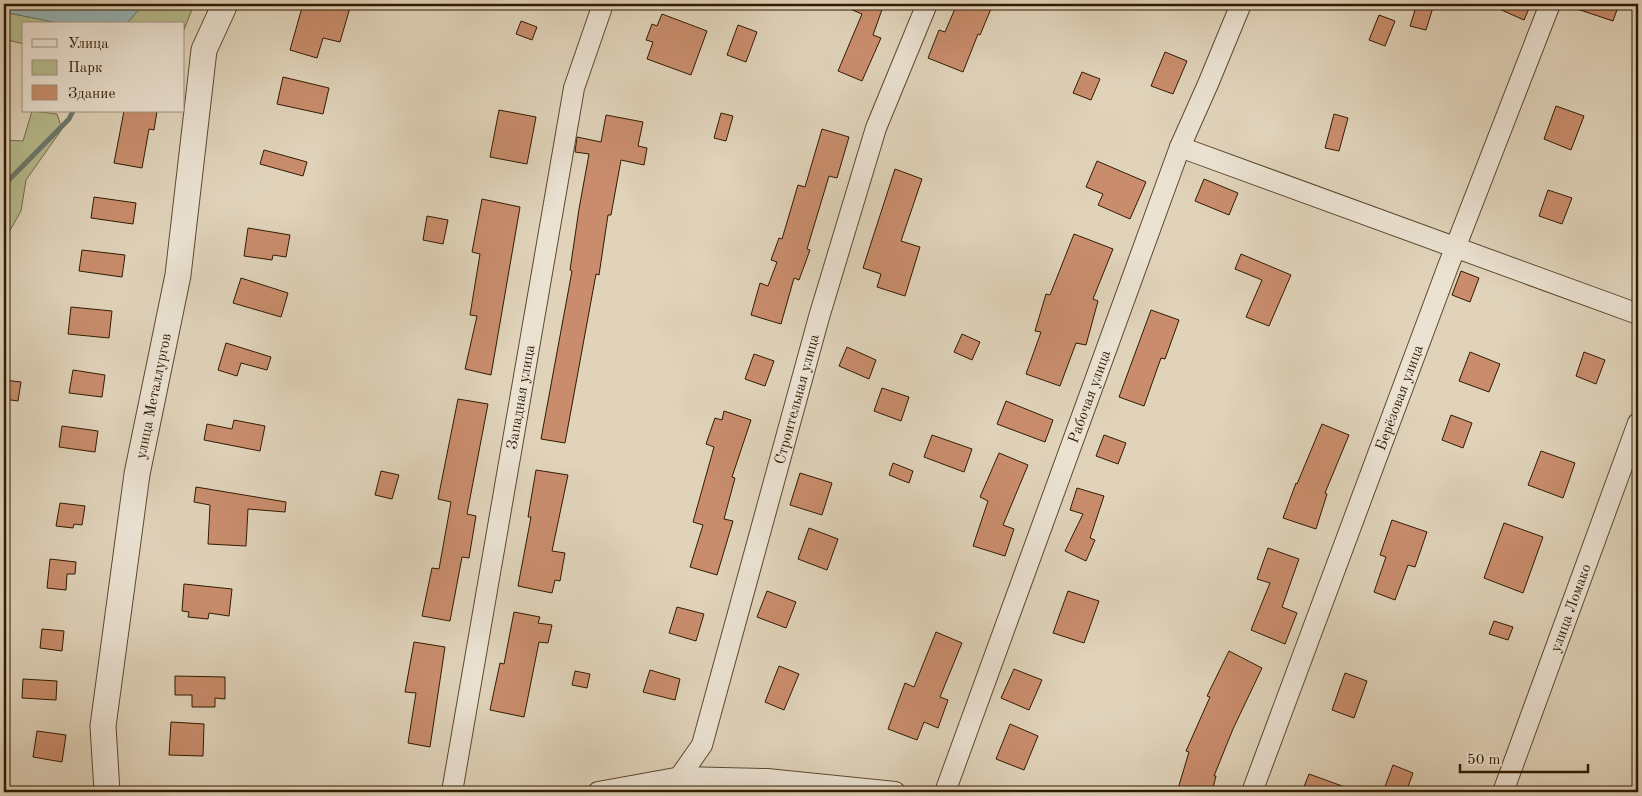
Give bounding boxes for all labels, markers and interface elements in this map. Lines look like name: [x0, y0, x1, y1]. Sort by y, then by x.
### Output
legend: [22, 22, 185, 112]
text: Улица: [68, 37, 109, 52]
text: Парк: [68, 61, 103, 76]
text: Здание: [68, 87, 115, 102]
street label: улица Металлургов: [134, 332, 175, 460]
street label: Строительная улица: [773, 332, 823, 466]
street label: Западная улица: [506, 343, 538, 451]
street label: Берёзовая улица: [1374, 343, 1427, 453]
street label: Рабочая улица: [1067, 348, 1115, 446]
street label: улица Ломако: [1549, 562, 1595, 655]
scale bar: [1460, 741, 1587, 773]
text: 50 m: [1467, 753, 1501, 768]

